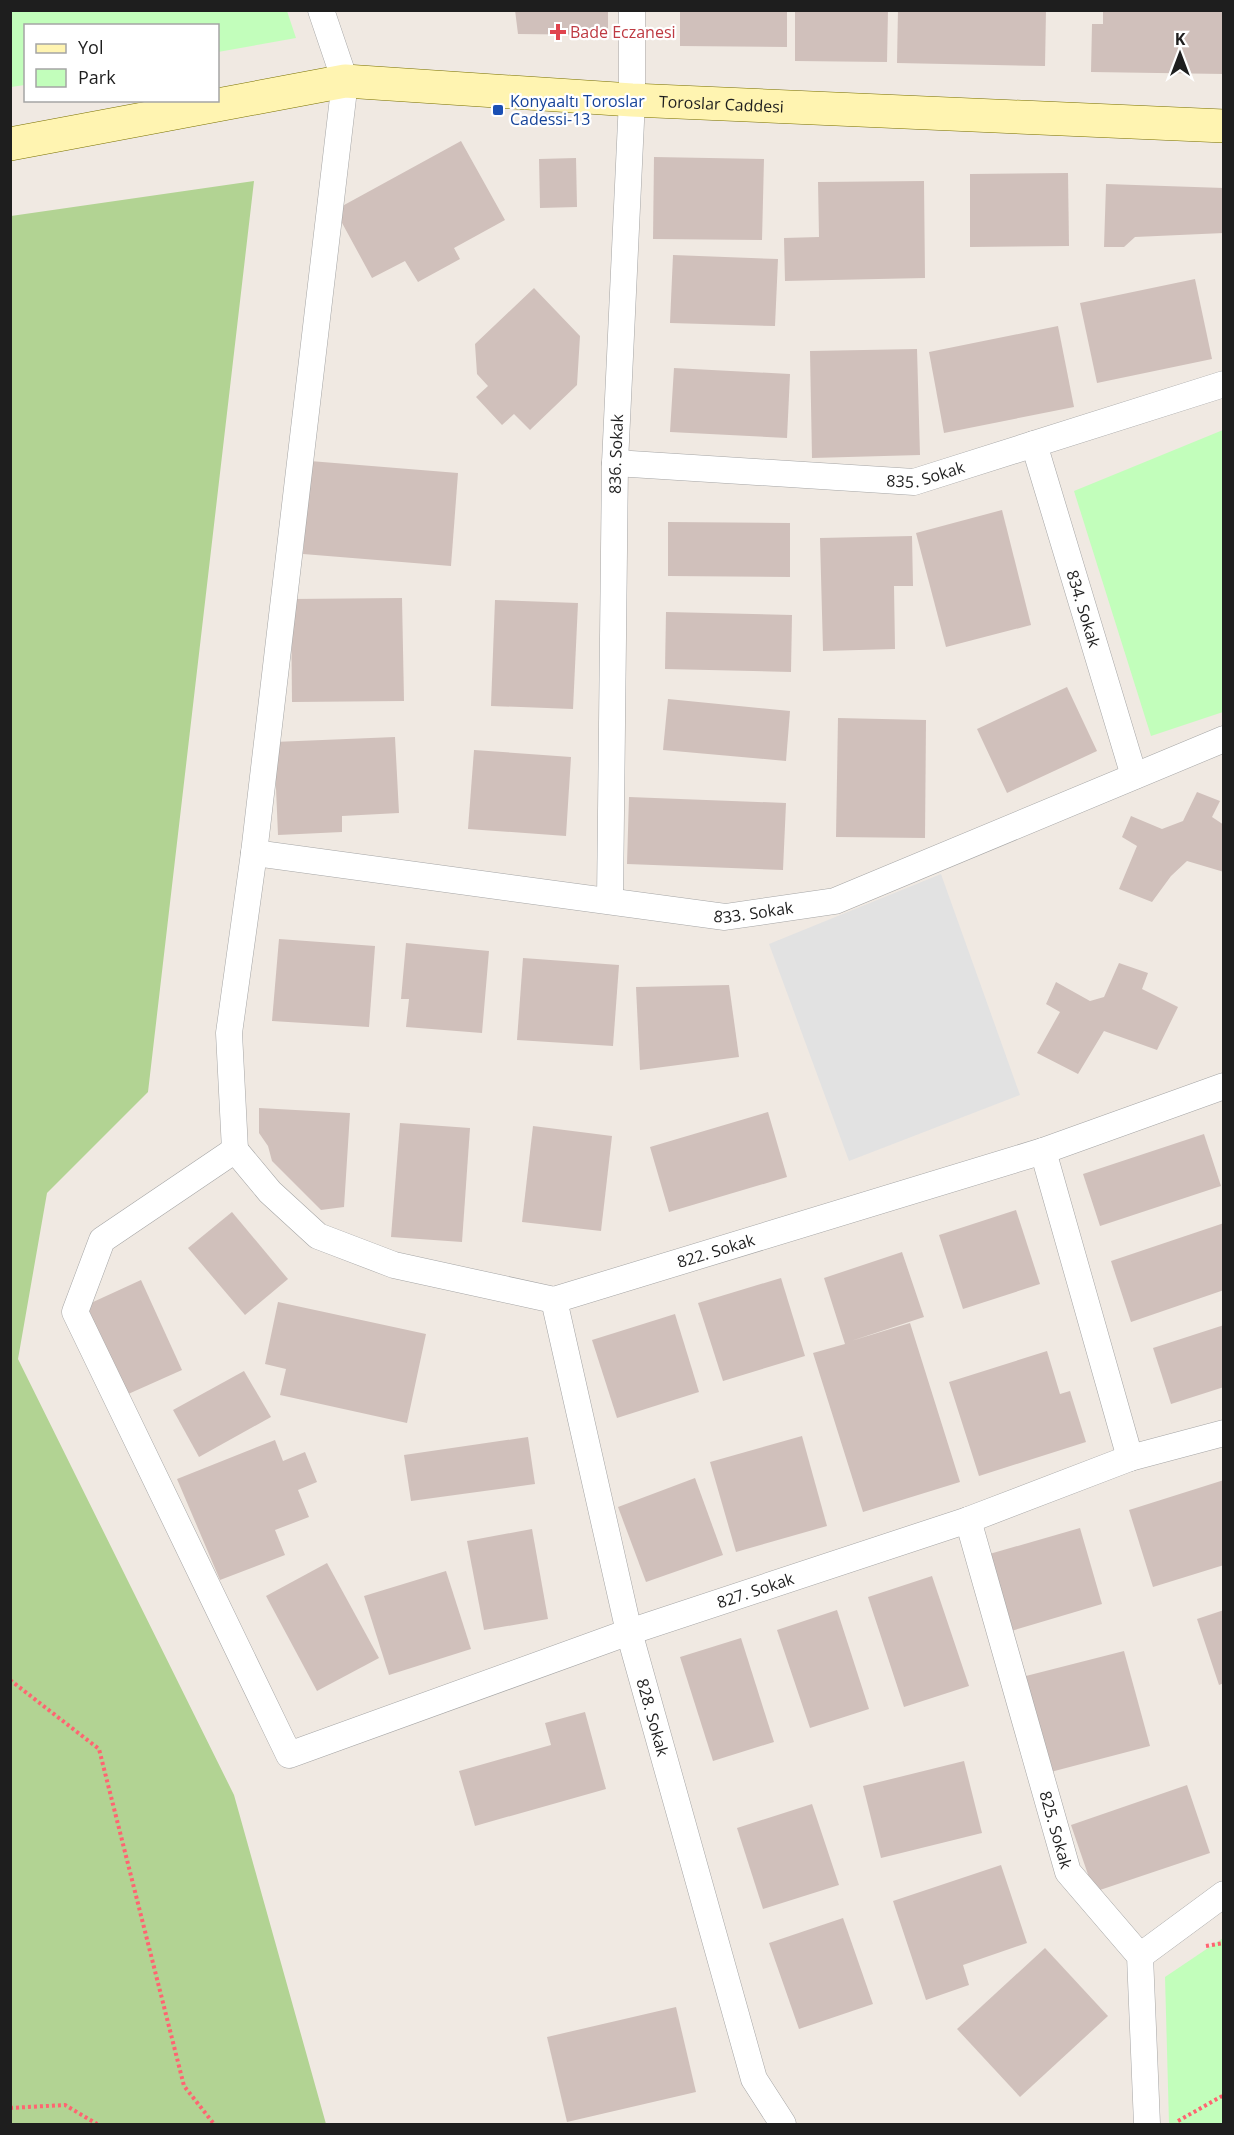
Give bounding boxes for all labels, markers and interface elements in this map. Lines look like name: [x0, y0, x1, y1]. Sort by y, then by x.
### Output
place label: Bade Eczanesi: [570, 21, 676, 43]
legend: [24, 24, 219, 102]
north arrow: [1150, 24, 1210, 84]
marker: Bade Eczanesi: [551, 25, 565, 39]
text: K: [1175, 28, 1186, 50]
text: Yol: [78, 35, 103, 59]
text: Park: [78, 65, 116, 89]
place label: Konyaaltı Toroslar Cadessi-13: [510, 90, 645, 130]
street label: Toroslar Caddesi: [658, 90, 784, 118]
marker: Konyaaltı Toroslar Cadessi-13: [491, 103, 505, 117]
street label: 836. Sokak: [604, 413, 628, 494]
street label: 835. Sokak: [886, 456, 968, 493]
street label: 834. Sokak: [1062, 567, 1106, 651]
street label: 833. Sokak: [712, 896, 795, 928]
street label: 822. Sokak: [674, 1228, 758, 1273]
street label: 827. Sokak: [714, 1567, 797, 1613]
street label: 828. Sokak: [632, 1676, 674, 1759]
street label: 825. Sokak: [1034, 1788, 1078, 1872]

